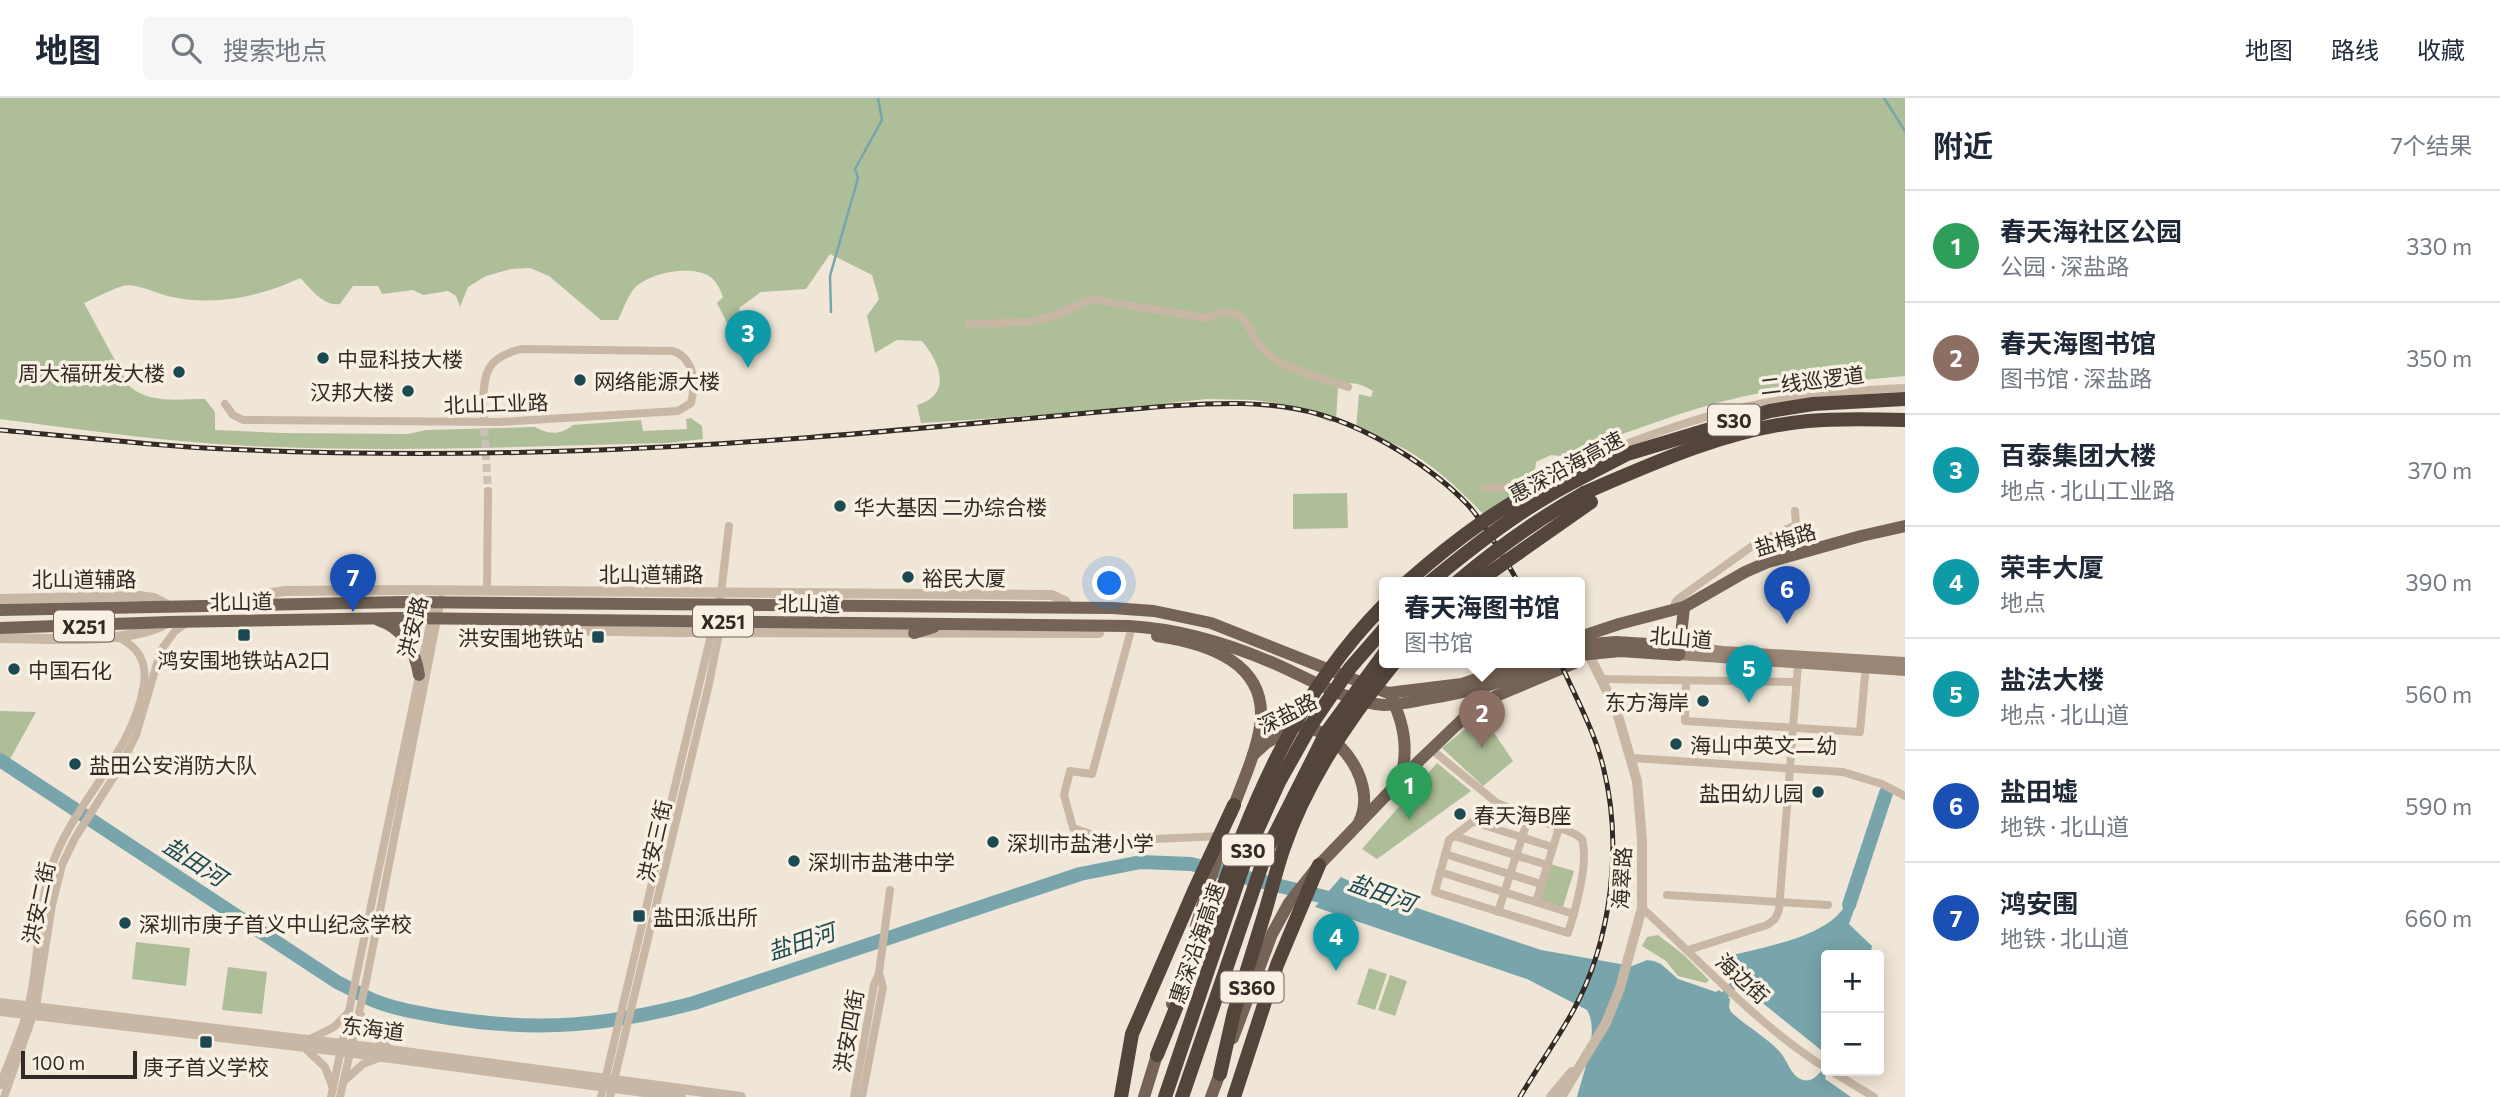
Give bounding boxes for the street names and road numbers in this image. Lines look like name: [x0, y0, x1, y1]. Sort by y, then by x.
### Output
street label: 二线巡逻道: [1758, 361, 1866, 399]
street label: 北山工业路: [443, 389, 549, 417]
road number: S30: [1708, 404, 1760, 436]
street label: 惠深沿海高速: [1505, 425, 1627, 507]
street label: 盐梅路: [1751, 518, 1819, 560]
street label: 北山道辅路: [599, 561, 704, 586]
street label: 北山道辅路: [32, 566, 137, 591]
street label: 北山道: [209, 588, 273, 614]
street label: 北山道: [777, 590, 841, 616]
street label: 洪安路: [392, 593, 432, 661]
road number: X251: [693, 606, 753, 636]
road number: X251: [54, 610, 114, 642]
street label: 北山道: [1649, 622, 1713, 652]
street label: 深盐路: [1253, 688, 1321, 738]
street label: 洪安三街: [632, 797, 676, 885]
road number: S30: [1222, 834, 1274, 866]
street label: 海翠路: [1607, 846, 1635, 910]
street label: 洪安二街: [17, 859, 59, 947]
street label: 惠深沿海高速: [1164, 879, 1228, 1007]
street label: 海边街: [1711, 948, 1775, 1008]
road number: S360: [1220, 972, 1284, 1002]
street label: 洪安四街: [828, 987, 868, 1075]
street label: 东海道: [340, 1012, 406, 1044]

